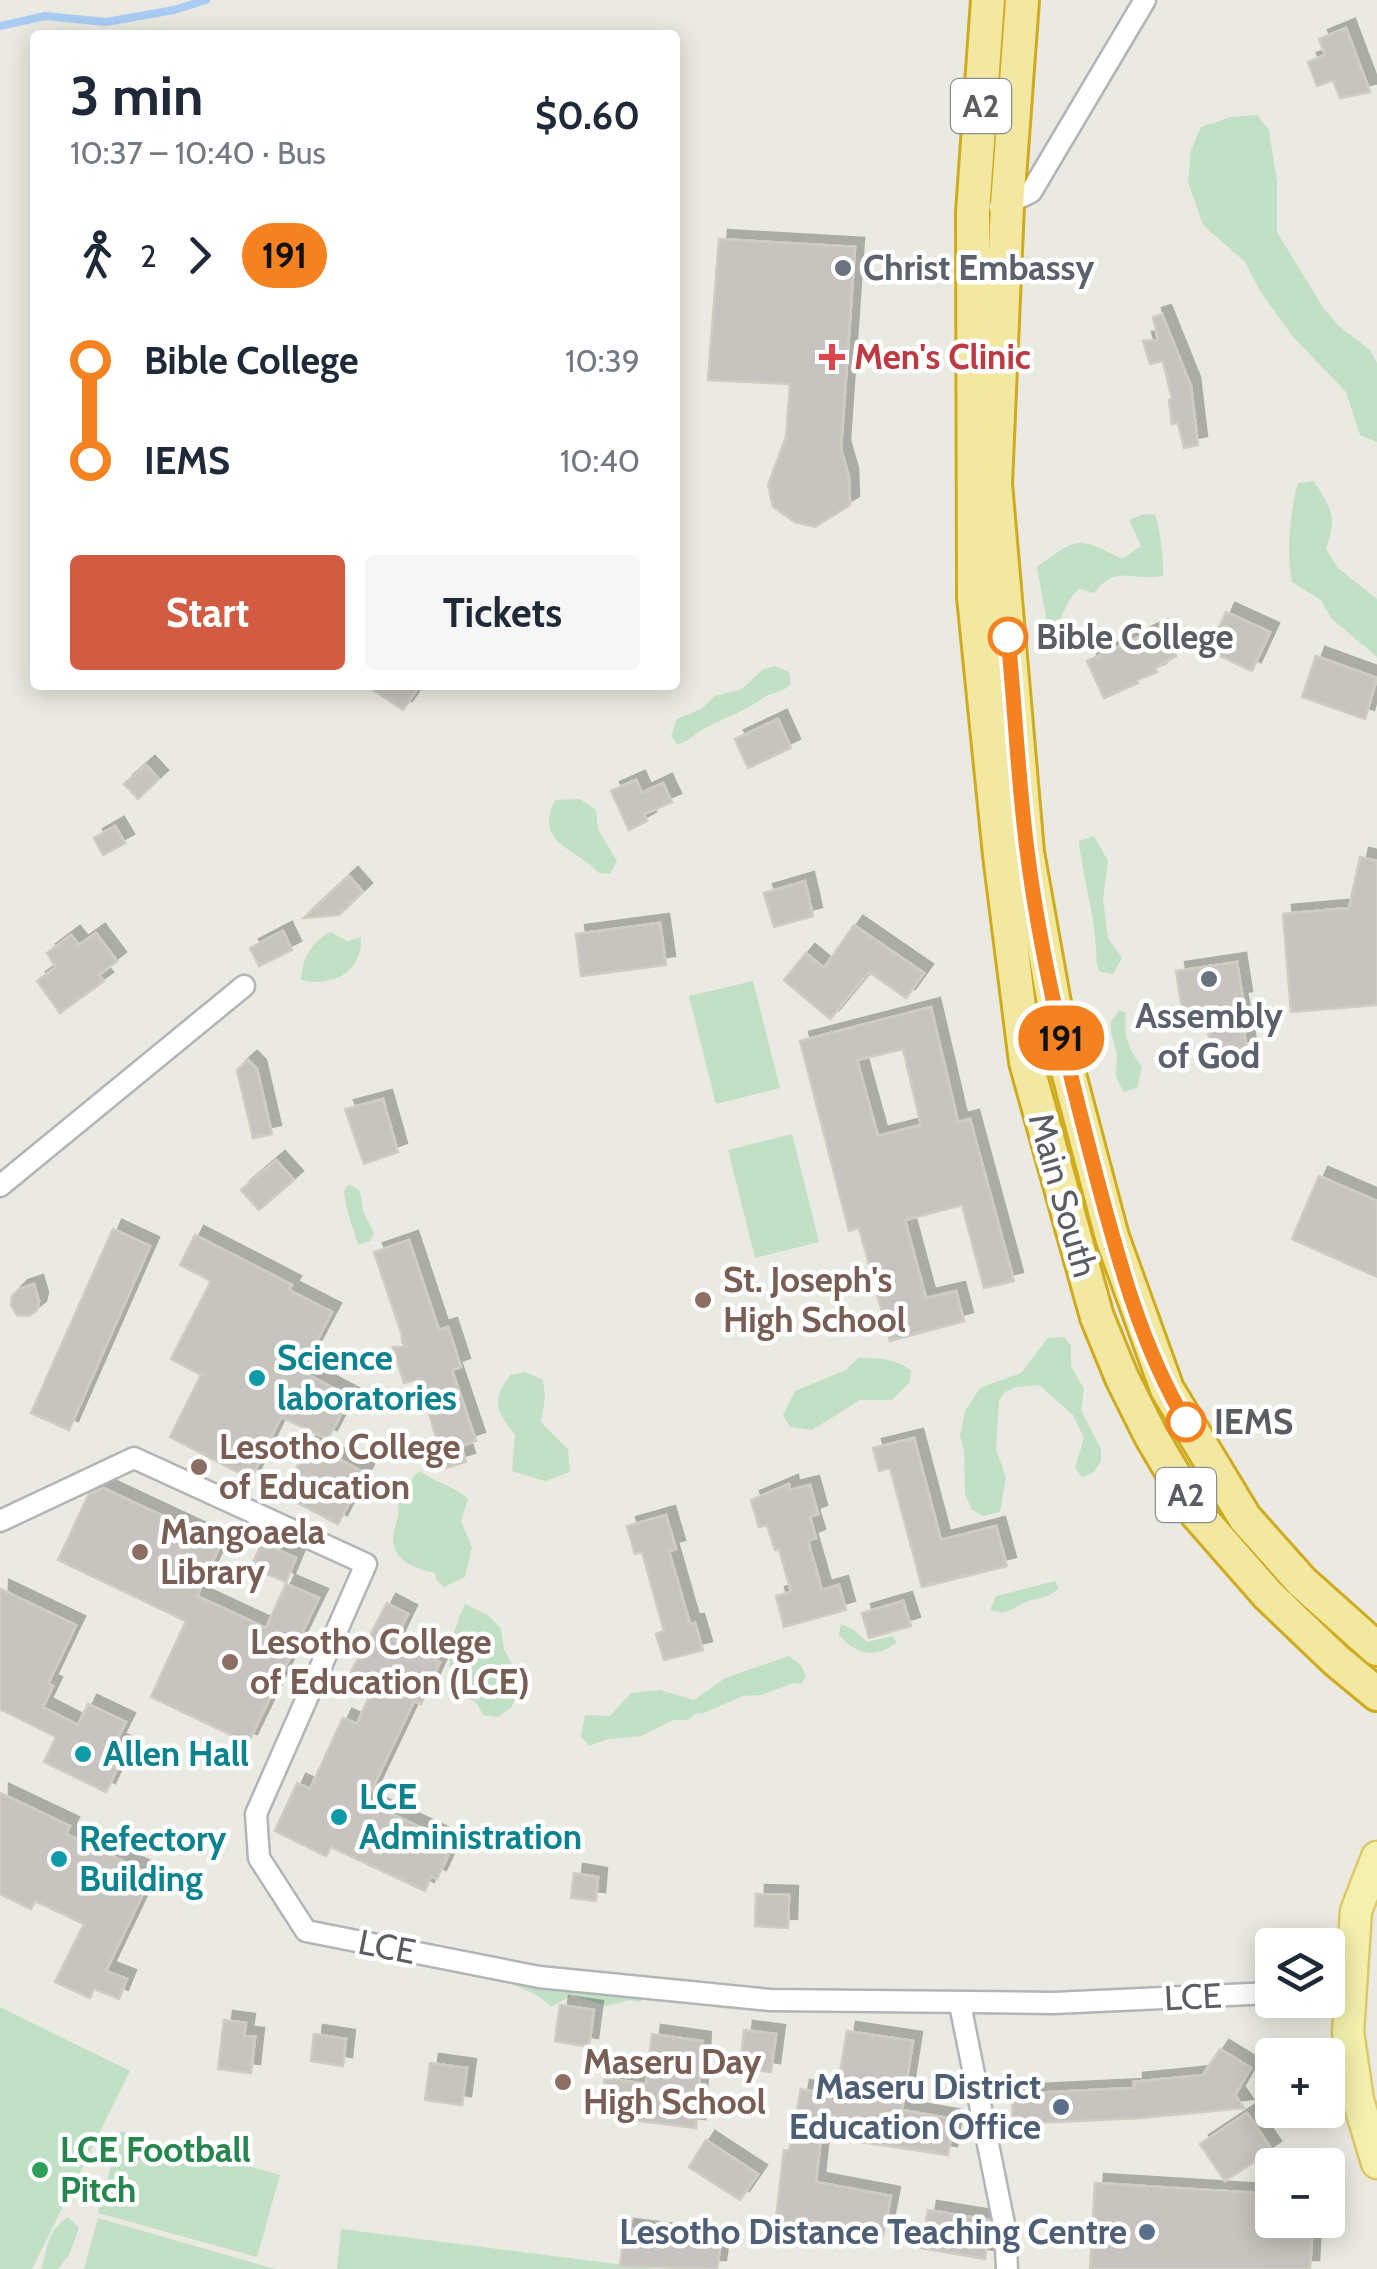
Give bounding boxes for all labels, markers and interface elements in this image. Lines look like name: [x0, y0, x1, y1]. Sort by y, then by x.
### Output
text: 3 min: [70, 62, 203, 129]
road number: A2: [951, 79, 1011, 133]
text: $0.60: [535, 92, 640, 139]
text: 10:37 – 10:40 · Bus: [70, 133, 326, 172]
icon: walk: [70, 228, 125, 283]
icon: forward: [172, 228, 227, 283]
text: 191: [262, 234, 307, 277]
text: 2: [140, 236, 157, 275]
place label: Christ Embassy: [863, 246, 1094, 289]
marker: Christ Embassy: [832, 257, 854, 279]
place label: Men's Clinic: [854, 335, 1031, 378]
text: Bible College: [144, 337, 359, 384]
text: 10:39: [565, 341, 640, 380]
marker: Men's Clinic: [819, 344, 845, 370]
text: IEMS: [144, 437, 230, 484]
text: 10:40: [560, 441, 640, 480]
button: Start: [70, 555, 345, 670]
button: Tickets: [365, 555, 640, 670]
place label: Bible College: [1036, 615, 1234, 658]
marker: Bible College: [989, 618, 1027, 656]
marker: Assembly of God: [1198, 968, 1220, 990]
place label: Assembly of God: [1135, 994, 1283, 1077]
line badge: 191: [1004, 1006, 1118, 1070]
text: 191: [1038, 1017, 1084, 1060]
street label: Main South: [1020, 1108, 1107, 1282]
place label: St. Joseph's High School: [723, 1258, 906, 1341]
marker: St. Joseph's High School: [692, 1289, 714, 1311]
place label: Science laboratories: [277, 1336, 457, 1419]
marker: Science laboratories: [246, 1367, 268, 1389]
place label: IEMS: [1214, 1400, 1293, 1443]
marker: IEMS: [1167, 1403, 1205, 1441]
place label: Lesotho College of Education: [219, 1425, 461, 1508]
marker: Lesotho College of Education: [188, 1456, 210, 1478]
road number: A2: [1156, 1468, 1216, 1522]
place label: Mangoaela Library: [160, 1510, 326, 1593]
marker: Mangoaela Library: [129, 1541, 151, 1563]
place label: Lesotho College of Education (LCE): [250, 1620, 530, 1703]
marker: Lesotho College of Education (LCE): [219, 1651, 241, 1673]
place label: Allen Hall: [103, 1732, 249, 1775]
marker: Allen Hall: [72, 1743, 94, 1765]
place label: LCE Administration: [359, 1775, 582, 1858]
marker: LCE Administration: [328, 1806, 350, 1828]
place label: Refectory Building: [79, 1817, 226, 1900]
marker: Refectory Building: [48, 1848, 70, 1870]
street label: LCE: [355, 1920, 419, 1973]
map controls: [1255, 1928, 1345, 2238]
button: layers: [1255, 1928, 1345, 2018]
street label: LCE: [1163, 1974, 1223, 2019]
button: +: [1255, 2038, 1345, 2128]
place label: Maseru Day High School: [583, 2040, 766, 2123]
place label: Maseru District Education Office: [789, 2065, 1041, 2148]
marker: Maseru Day High School: [552, 2071, 574, 2093]
marker: Maseru District Education Office: [1050, 2096, 1072, 2118]
place label: LCE Football Pitch: [60, 2128, 251, 2211]
button: −: [1255, 2148, 1345, 2238]
marker: LCE Football Pitch: [29, 2159, 51, 2181]
place label: Lesotho Distance Teaching Centre: [619, 2210, 1127, 2253]
marker: Lesotho Distance Teaching Centre: [1136, 2221, 1158, 2243]

